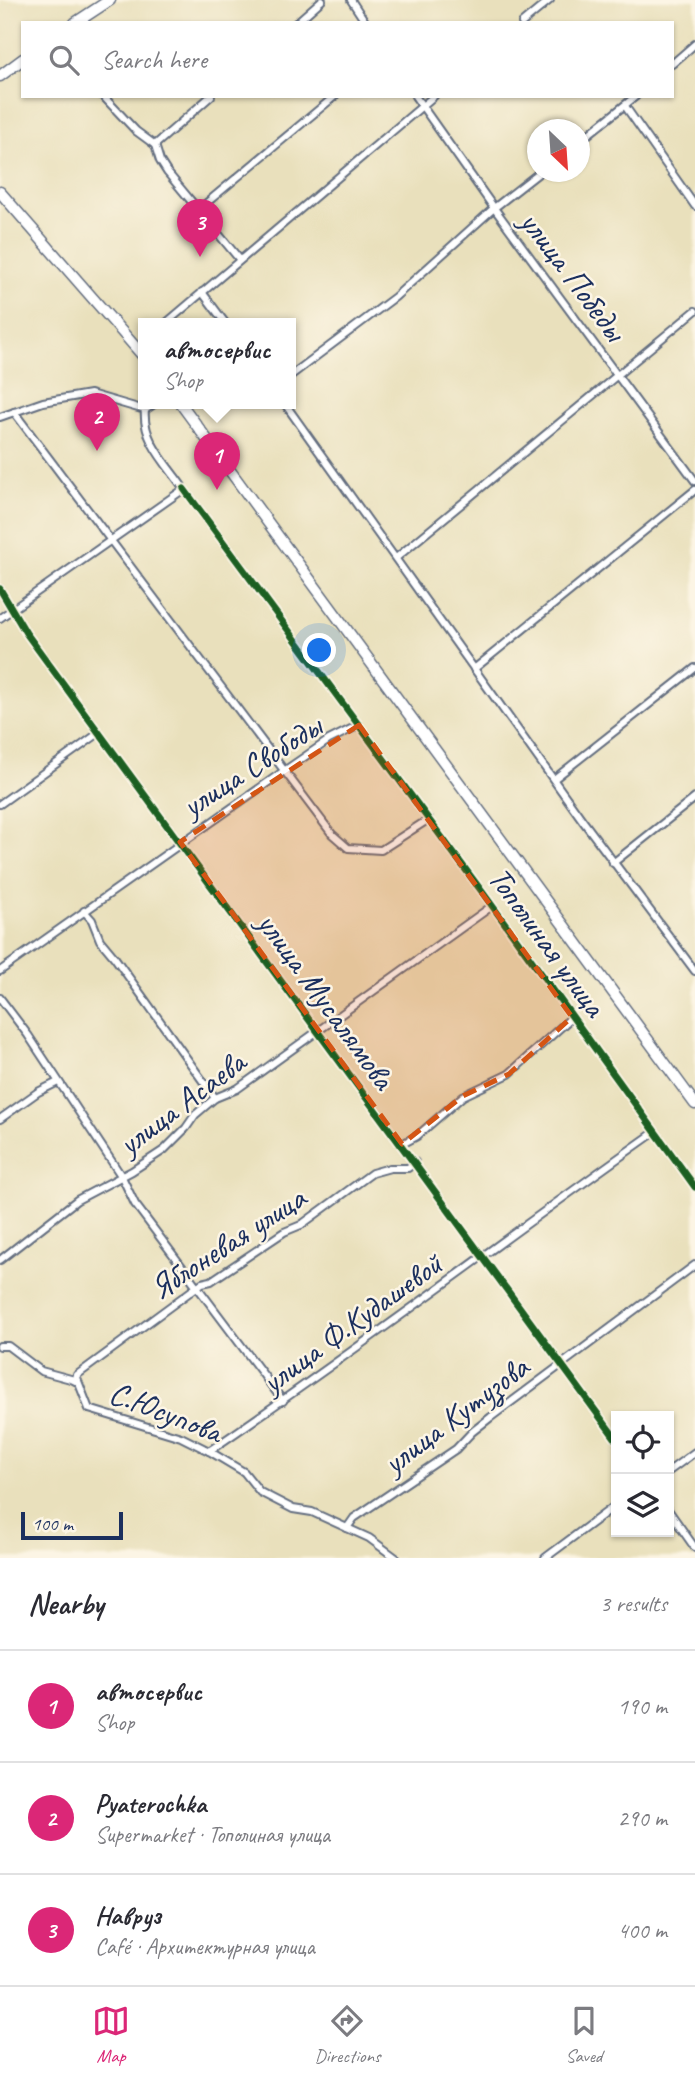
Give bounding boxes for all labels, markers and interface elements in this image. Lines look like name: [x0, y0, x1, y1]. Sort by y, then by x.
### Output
search box: [21, 21, 674, 98]
icon: search: [45, 41, 83, 79]
text: Search here: [101, 43, 207, 76]
north arrow: [527, 119, 590, 182]
pin: 3: [177, 199, 223, 257]
street label: улица Победы: [509, 201, 637, 351]
popup: [138, 318, 296, 409]
text: автосервис: [164, 333, 271, 366]
text: Shop: [164, 366, 203, 395]
pin: 2: [74, 393, 120, 451]
pin: 1: [194, 432, 240, 490]
your location: [302, 633, 336, 667]
street label: улица Свободы: [172, 704, 332, 828]
street label: Тополиная улица: [479, 859, 617, 1026]
street label: улица Мусалямова: [247, 902, 406, 1099]
street label: улица Асаева: [108, 1040, 256, 1166]
street label: Яблоневая улица: [142, 1175, 316, 1309]
street label: улица Ф.Кудашевой: [251, 1242, 452, 1404]
street label: улица Кутузова: [373, 1345, 539, 1485]
street label: С.Юсупова: [103, 1371, 230, 1453]
map controls: [611, 1411, 674, 1537]
button: locate: [611, 1411, 674, 1474]
button: layers: [611, 1474, 674, 1537]
scale bar: [21, 1509, 122, 1541]
text: 100 m: [32, 1512, 73, 1536]
text: Nearby: [28, 1585, 104, 1623]
text: 3 results: [600, 1589, 667, 1618]
text: автосервис: [95, 1675, 202, 1708]
text: 1: [46, 1692, 56, 1721]
text: 190 m: [618, 1692, 667, 1721]
text: Shop: [95, 1708, 134, 1737]
text: Pyaterochka: [95, 1787, 206, 1820]
text: 2: [46, 1804, 56, 1833]
text: 290 m: [618, 1804, 667, 1833]
text: Supermarket · Тополиная улица: [95, 1820, 330, 1849]
text: Навруз: [95, 1899, 161, 1932]
text: 3: [46, 1916, 56, 1945]
text: 400 m: [618, 1916, 667, 1945]
text: Café · Архитектурная улица: [95, 1932, 315, 1961]
tab: Map: [92, 2002, 130, 2068]
tab: Directions: [314, 2002, 381, 2068]
tab: Saved: [565, 2002, 603, 2068]

